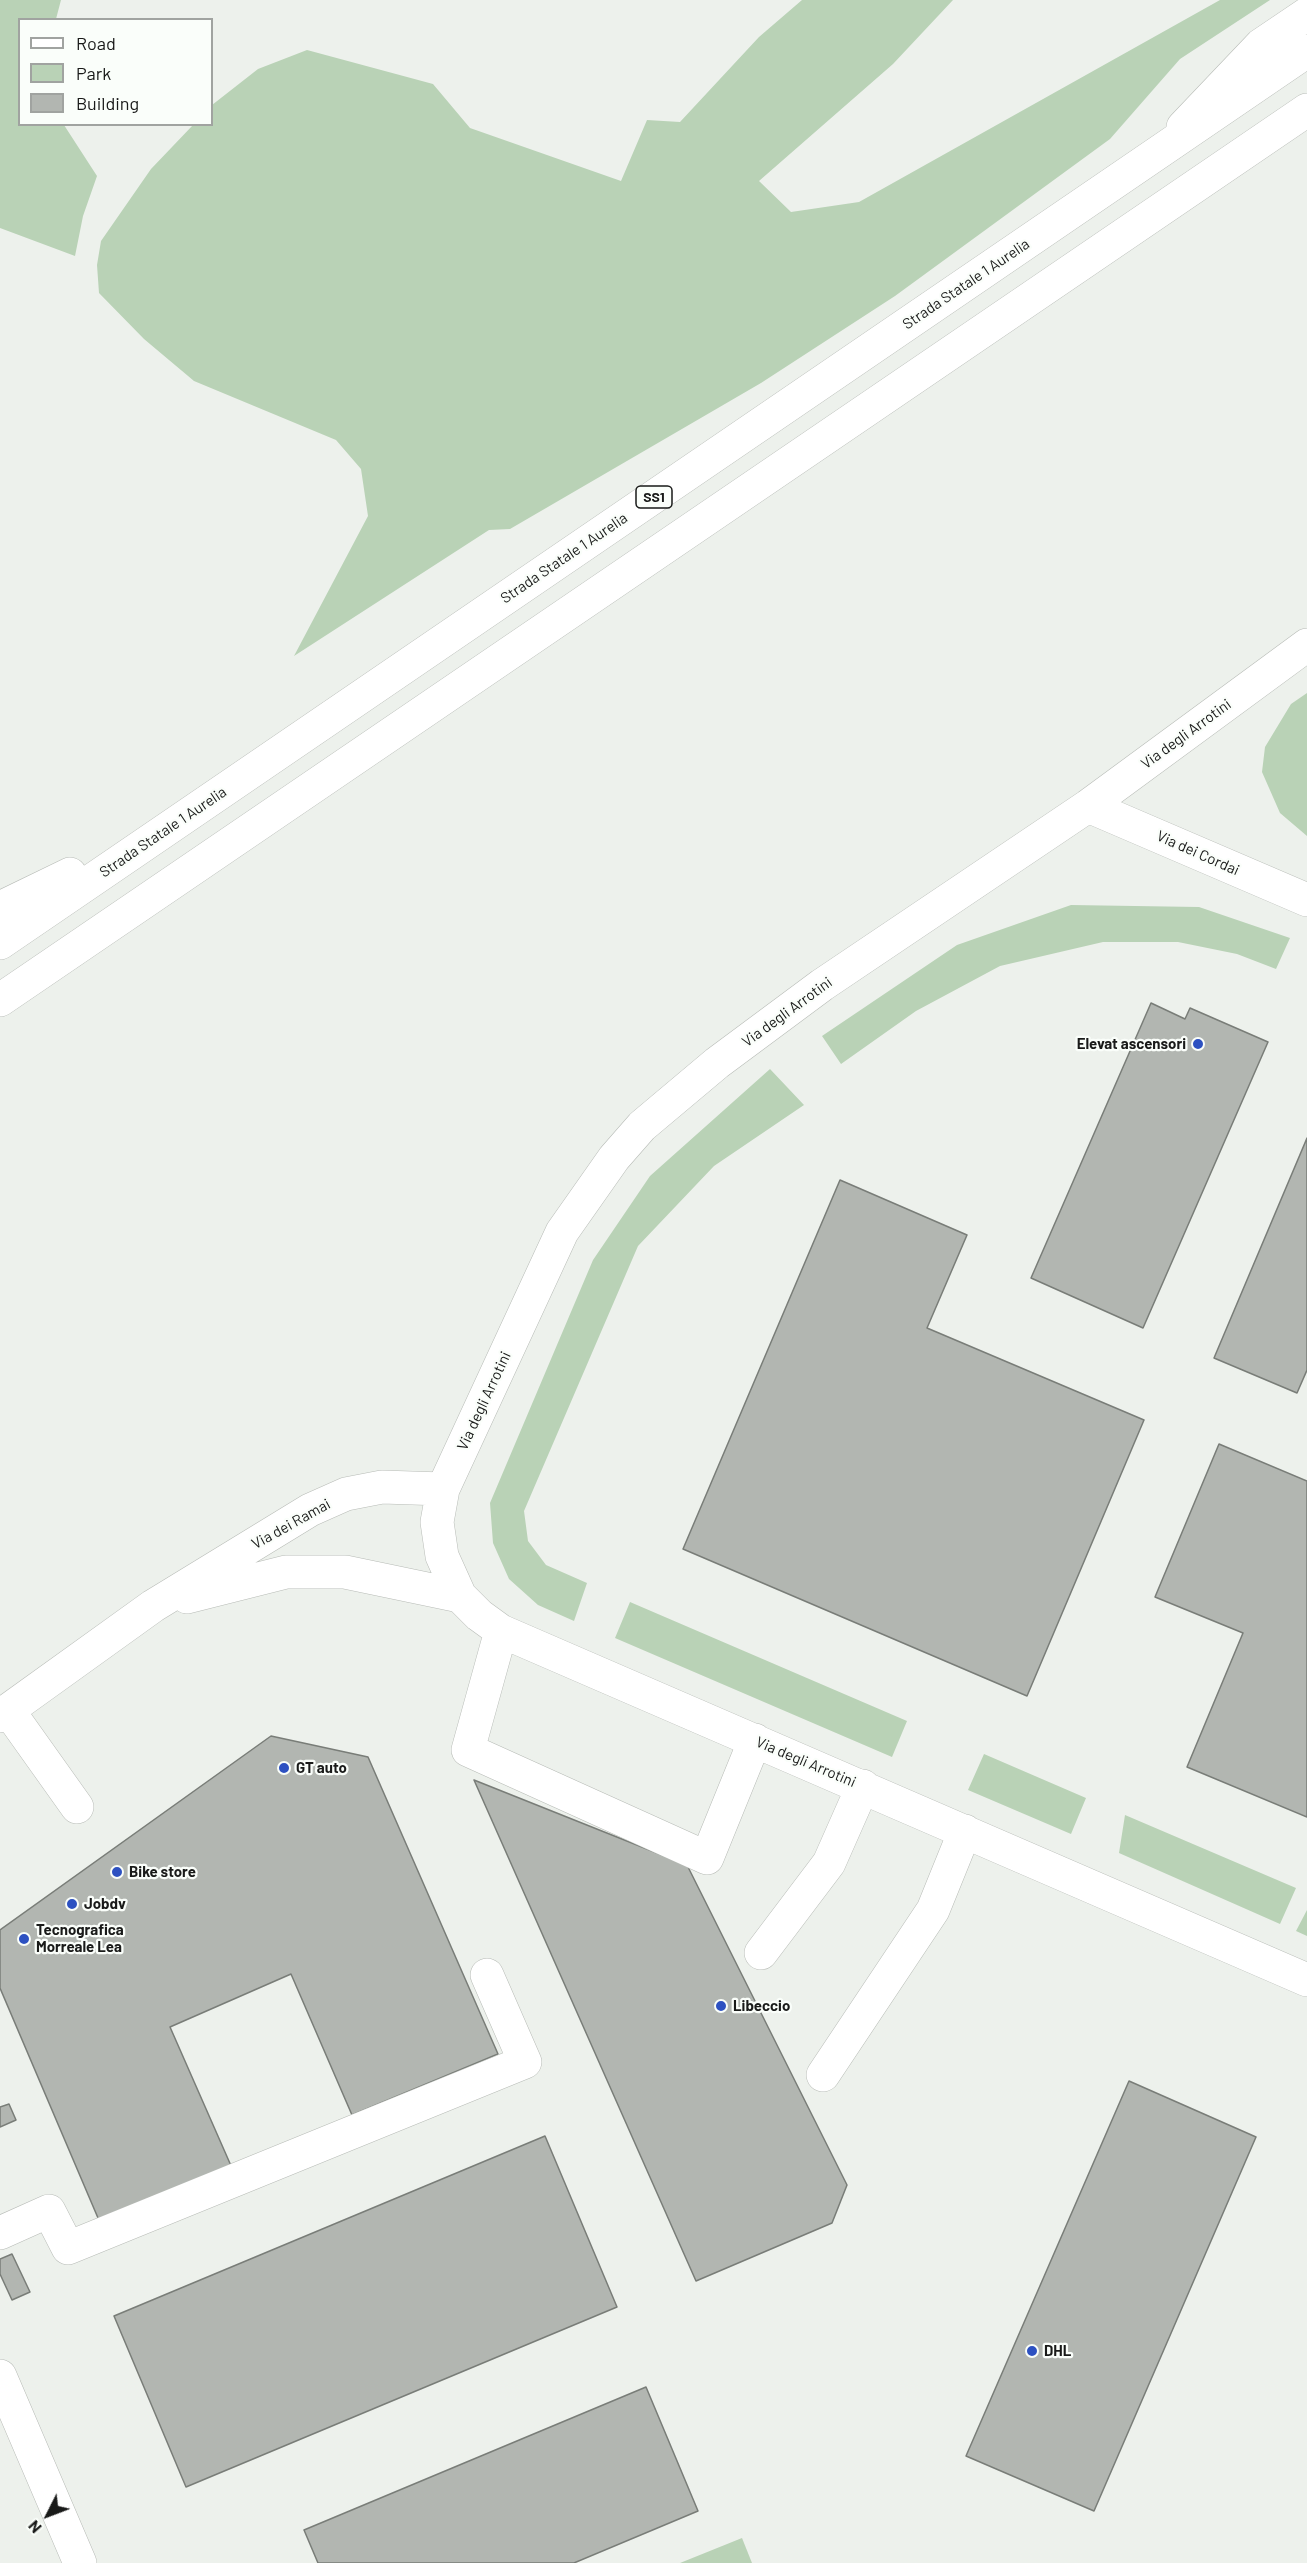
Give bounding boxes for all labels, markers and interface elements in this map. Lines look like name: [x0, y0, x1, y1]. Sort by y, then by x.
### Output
legend: [18, 18, 213, 126]
text: Road: [76, 32, 116, 54]
text: Park: [76, 62, 111, 84]
text: Building: [76, 92, 139, 114]
street label: Strada Statale 1 Aurelia: [899, 235, 1033, 333]
road number: SS1: [636, 486, 672, 508]
street label: Strada Statale 1 Aurelia: [497, 509, 631, 607]
street label: Via degli Arrotini: [1137, 695, 1235, 773]
street label: Strada Statale 1 Aurelia: [96, 783, 230, 881]
street label: Via dei Cordai: [1154, 827, 1242, 879]
street label: Via degli Arrotini: [738, 973, 836, 1051]
place label: Elevat ascensori: [1077, 1035, 1186, 1053]
marker: Elevat ascensori: [1191, 1037, 1205, 1051]
street label: Via degli Arrotini: [453, 1349, 515, 1453]
street label: Via dei Ramai: [249, 1495, 333, 1553]
street label: Via degli Arrotini: [753, 1733, 859, 1791]
place label: GT auto: [296, 1759, 347, 1777]
marker: GT auto: [277, 1761, 291, 1775]
place label: Bike store: [129, 1863, 196, 1881]
marker: Bike store: [110, 1865, 124, 1879]
place label: Jobdv: [84, 1895, 126, 1913]
marker: Jobdv: [65, 1897, 79, 1911]
place label: Tecnografica Morreale Lea: [36, 1921, 124, 1956]
marker: Tecnografica Morreale Lea: [17, 1932, 31, 1946]
place label: Libeccio: [733, 1997, 790, 2015]
marker: Libeccio: [714, 1999, 728, 2013]
place label: DHL: [1044, 2342, 1071, 2360]
marker: DHL: [1025, 2344, 1039, 2358]
north arrow: [18, 2485, 78, 2545]
text: N: [24, 2517, 45, 2538]

